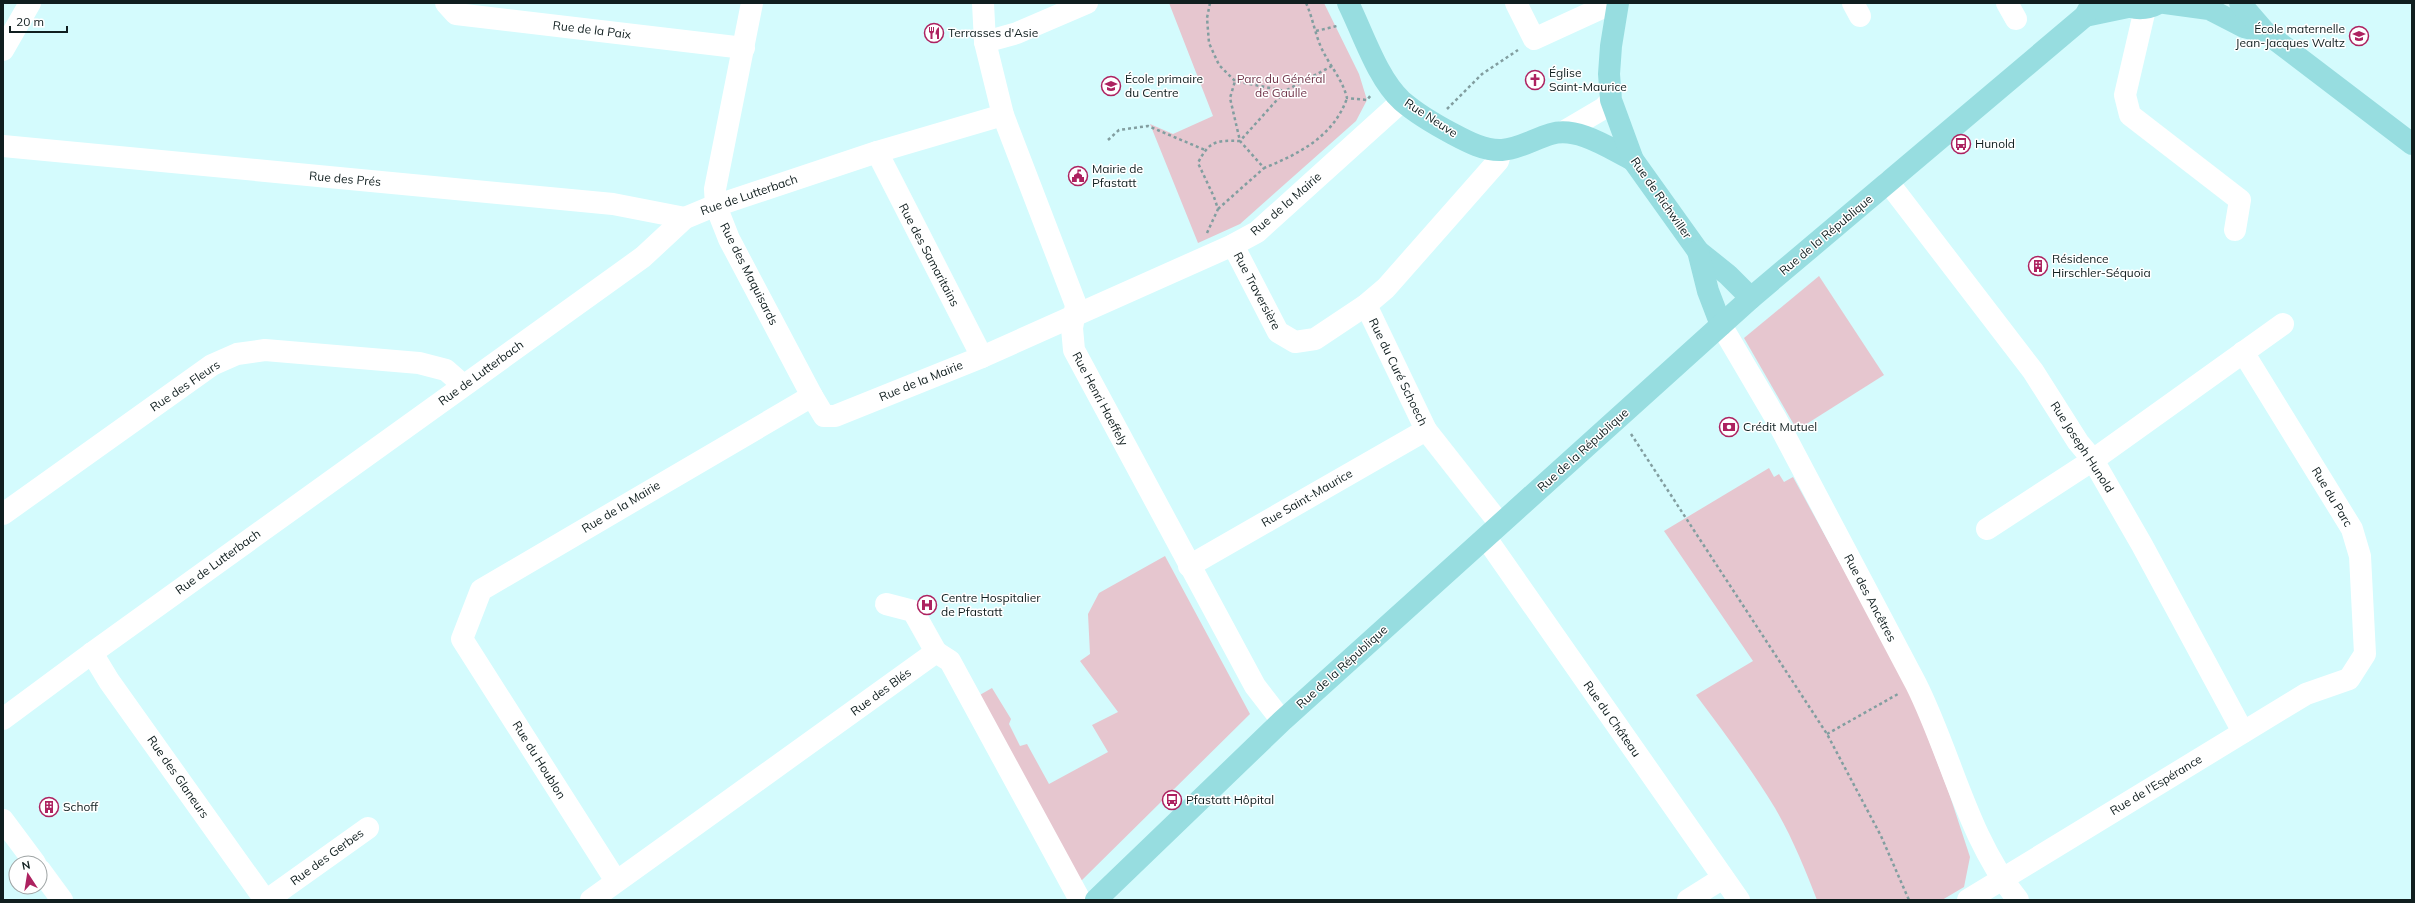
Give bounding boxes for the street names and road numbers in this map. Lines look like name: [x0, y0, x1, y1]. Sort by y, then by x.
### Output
street label: Rue de la Paix: [552, 17, 633, 42]
street label: Rue Neuve: [1402, 95, 1461, 140]
street label: Rue de Richwiller: [1628, 154, 1695, 242]
street label: Rue des Prés: [308, 168, 382, 189]
street label: Rue de la Mairie: [1247, 169, 1324, 238]
street label: Rue de Lutterbach: [698, 171, 799, 218]
street label: Rue de la République: [1776, 191, 1875, 278]
street label: Rue des Samaritains: [896, 201, 963, 309]
street label: Rue des Maquisards: [717, 220, 782, 327]
street label: Rue Traversière: [1231, 249, 1284, 332]
street label: Rue du Curé Schoech: [1366, 316, 1431, 428]
street label: Rue de Lutterbach: [435, 337, 526, 409]
street label: Rue Henri Haeffely: [1069, 349, 1132, 449]
street label: Rue des Fleurs: [147, 357, 223, 414]
street label: Rue de la Mairie: [877, 357, 965, 404]
street label: Rue Joseph Hunold: [2047, 398, 2117, 495]
street label: Rue de la République: [1534, 405, 1631, 494]
street label: Rue du Parc: [2309, 464, 2356, 529]
street label: Rue Saint-Maurice: [1259, 465, 1355, 530]
street label: Rue de la Mairie: [579, 477, 663, 536]
street label: Rue de Lutterbach: [172, 526, 263, 598]
street label: Rue des Ancêtres: [1841, 551, 1900, 644]
street label: Rue de la République: [1293, 622, 1390, 711]
street label: Rue des Blés: [847, 665, 914, 719]
street label: Rue du Château: [1581, 678, 1644, 760]
street label: Rue du Houblon: [509, 718, 569, 801]
street label: Rue des Glaneurs: [144, 733, 212, 821]
street label: Rue de l'Espérance: [2107, 751, 2205, 818]
street label: Rue des Gerbes: [287, 825, 366, 888]

